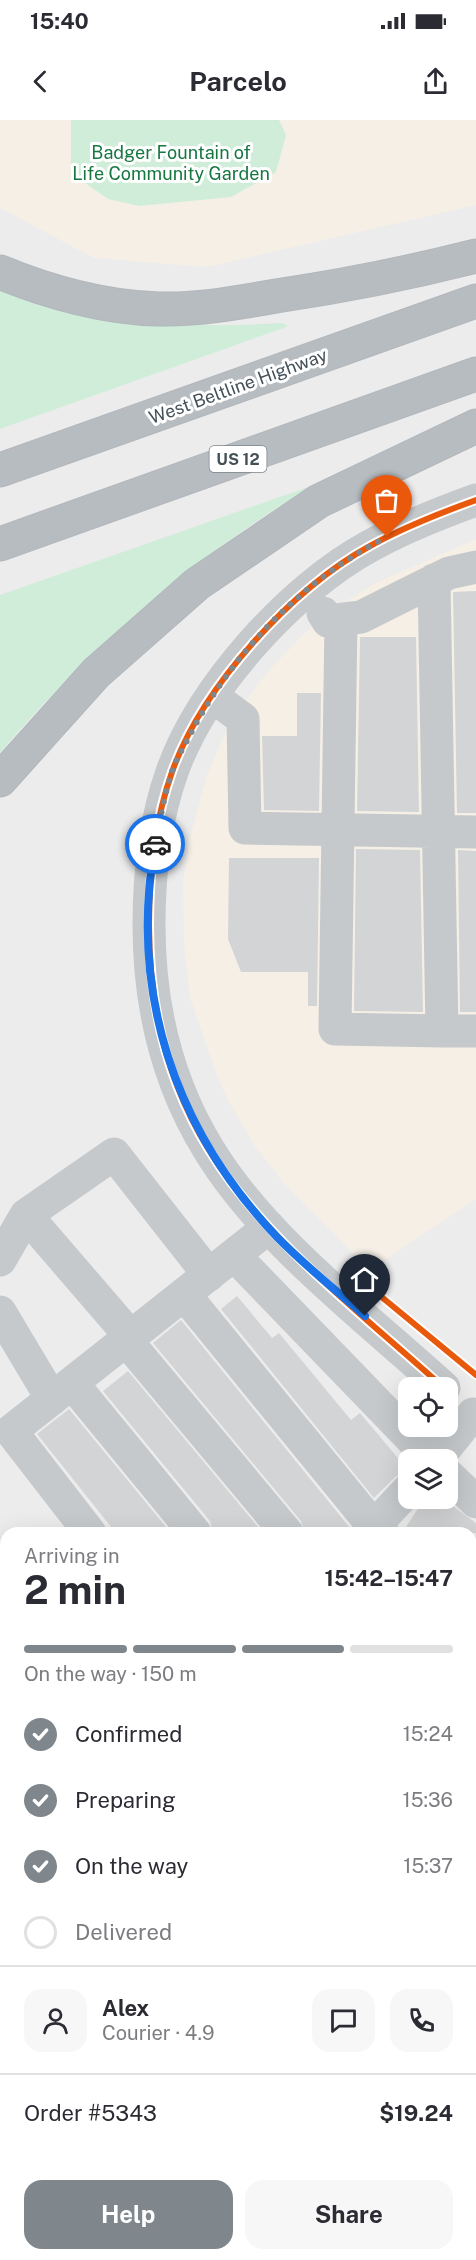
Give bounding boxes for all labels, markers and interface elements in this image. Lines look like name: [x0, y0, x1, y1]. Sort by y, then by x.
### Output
text: 15:40: [30, 8, 89, 34]
icon: back: [24, 65, 57, 98]
text: Parcelo: [189, 65, 287, 97]
icon: share: [419, 65, 452, 98]
park label: Badger Fountain of Life Community Garden: [72, 142, 270, 184]
street label: West Beltline Highway: [146, 344, 330, 428]
road number: US 12: [210, 446, 266, 472]
pin: [361, 475, 412, 537]
icon: bag: [370, 484, 403, 517]
courier: [125, 814, 185, 874]
icon: car: [139, 828, 172, 861]
pin: [339, 1254, 390, 1316]
icon: home: [348, 1263, 381, 1296]
map controls: [398, 1377, 458, 1509]
button: locate: [398, 1377, 458, 1437]
button: layers: [398, 1449, 458, 1509]
text: Arriving in: [24, 1544, 119, 1568]
text: 15:42–15:47: [325, 1565, 453, 1591]
text: 2 min: [24, 1567, 126, 1613]
text: On the way · 150 m: [24, 1662, 196, 1686]
icon: check: [24, 1718, 57, 1751]
text: Confirmed: [75, 1721, 182, 1747]
text: 15:24: [403, 1722, 453, 1746]
icon: check: [24, 1784, 57, 1817]
text: Preparing: [75, 1787, 176, 1813]
text: 15:36: [403, 1788, 453, 1812]
icon: check: [24, 1850, 57, 1883]
text: On the way: [75, 1853, 188, 1879]
text: 15:37: [403, 1854, 453, 1878]
text: Delivered: [75, 1919, 172, 1945]
button: person: [24, 1989, 87, 2052]
button: chat: [312, 1989, 375, 2052]
button: phone: [390, 1989, 453, 2052]
text: Alex: [102, 1995, 149, 2021]
text: Courier · 4.9: [102, 2021, 214, 2045]
text: Order #5343: [24, 2100, 157, 2126]
text: $19.24: [379, 2100, 453, 2126]
button: Help: [24, 2180, 233, 2249]
button: Share: [245, 2180, 453, 2249]

